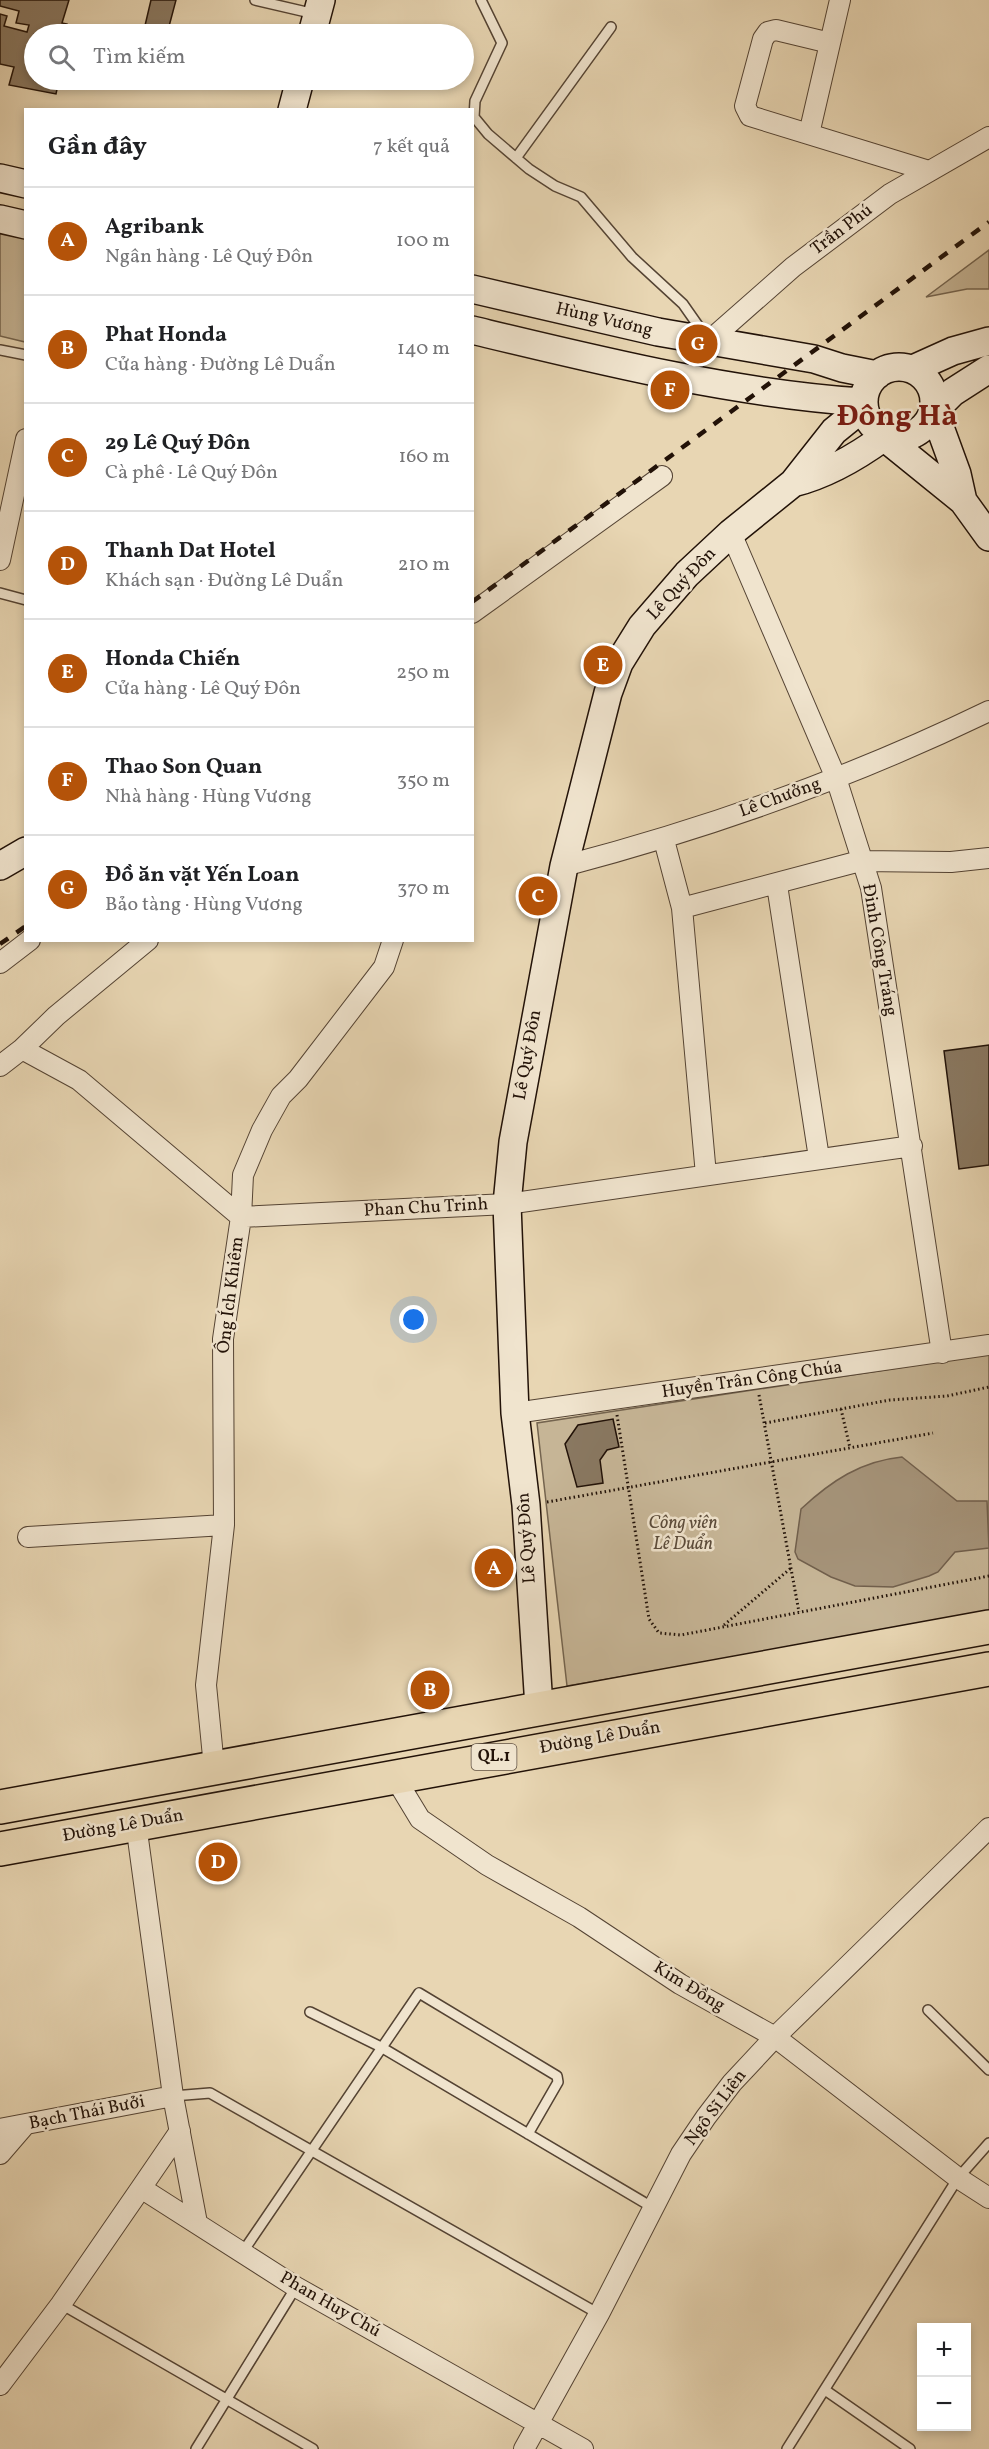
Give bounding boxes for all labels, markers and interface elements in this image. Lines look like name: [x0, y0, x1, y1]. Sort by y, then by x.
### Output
search box: [24, 24, 474, 90]
icon: search: [45, 41, 78, 74]
text: Tìm kiếm: [93, 42, 186, 73]
text: Gần đây: [48, 129, 147, 165]
text: 7 kết quả: [373, 133, 450, 161]
street label: Trần Phú: [806, 198, 878, 262]
text: Agribank: [105, 212, 204, 243]
text: A: [60, 227, 75, 255]
text: 100 m: [396, 227, 450, 255]
text: Ngân hàng · Lê Quý Đôn: [105, 243, 313, 271]
street label: Hùng Vương: [553, 297, 655, 343]
text: Phat Honda: [105, 320, 227, 351]
pin: G: [678, 322, 718, 366]
text: B: [61, 335, 74, 363]
text: 140 m: [397, 335, 450, 363]
text: Cửa hàng · Đường Lê Duẩn: [105, 351, 336, 379]
pin: F: [650, 368, 690, 412]
district label: Đông Hà: [836, 396, 958, 438]
text: 29 Lê Quý Đôn: [105, 428, 251, 459]
text: C: [61, 443, 74, 471]
text: 160 m: [398, 443, 450, 471]
text: Cà phê · Lê Quý Đôn: [105, 459, 278, 487]
text: Thanh Dat Hotel: [105, 536, 276, 567]
street label: Lê Quý Đôn: [642, 542, 722, 626]
text: D: [60, 551, 75, 579]
text: 210 m: [398, 551, 450, 579]
text: Khách sạn · Đường Lê Duẩn: [105, 567, 343, 595]
pin: E: [584, 642, 622, 688]
text: Honda Chiến: [105, 644, 240, 675]
text: E: [61, 659, 74, 687]
text: 250 m: [396, 659, 450, 687]
text: Cửa hàng · Lê Quý Đôn: [105, 675, 301, 703]
text: Thao Son Quan: [105, 752, 262, 783]
text: F: [62, 767, 73, 795]
text: 350 m: [397, 767, 450, 795]
street label: Lê Chưởng: [736, 772, 824, 824]
text: Nhà hàng · Hùng Vương: [105, 783, 311, 811]
text: Đồ ăn vặt Yến Loan: [105, 860, 300, 891]
pin: C: [518, 874, 558, 918]
text: G: [60, 875, 75, 903]
text: 370 m: [397, 875, 450, 903]
street label: Đinh Công Tráng: [855, 882, 903, 1018]
text: Bảo tàng · Hùng Vương: [105, 891, 303, 919]
street label: Lê Quý Đôn: [508, 1008, 548, 1102]
street label: Phan Chu Trinh: [363, 1192, 489, 1224]
street label: Ông Ích Khiêm: [211, 1235, 251, 1355]
your location: [399, 1305, 428, 1334]
street label: Huyền Trân Công Chúa: [660, 1355, 844, 1405]
street label: Lê Quý Đôn: [511, 1491, 543, 1584]
park label: Công viên Lê Duẩn: [649, 1511, 717, 1557]
pin: A: [474, 1546, 514, 1590]
pin: B: [410, 1668, 450, 1712]
street label: Đường Lê Duẩn: [537, 1715, 663, 1761]
road number: QL.1: [472, 1744, 516, 1770]
street label: Đường Lê Duẩn: [60, 1803, 186, 1849]
pin: D: [198, 1840, 238, 1884]
street label: Kim Đồng: [648, 1956, 730, 2018]
street label: Ngô Sĩ Liên: [679, 2065, 753, 2151]
street label: Bạch Thái Bưởi: [27, 2090, 147, 2136]
street label: Phan Huy Chú: [275, 2266, 385, 2344]
map controls: [917, 2323, 971, 2431]
button: +: [917, 2323, 971, 2377]
button: −: [917, 2377, 971, 2431]

